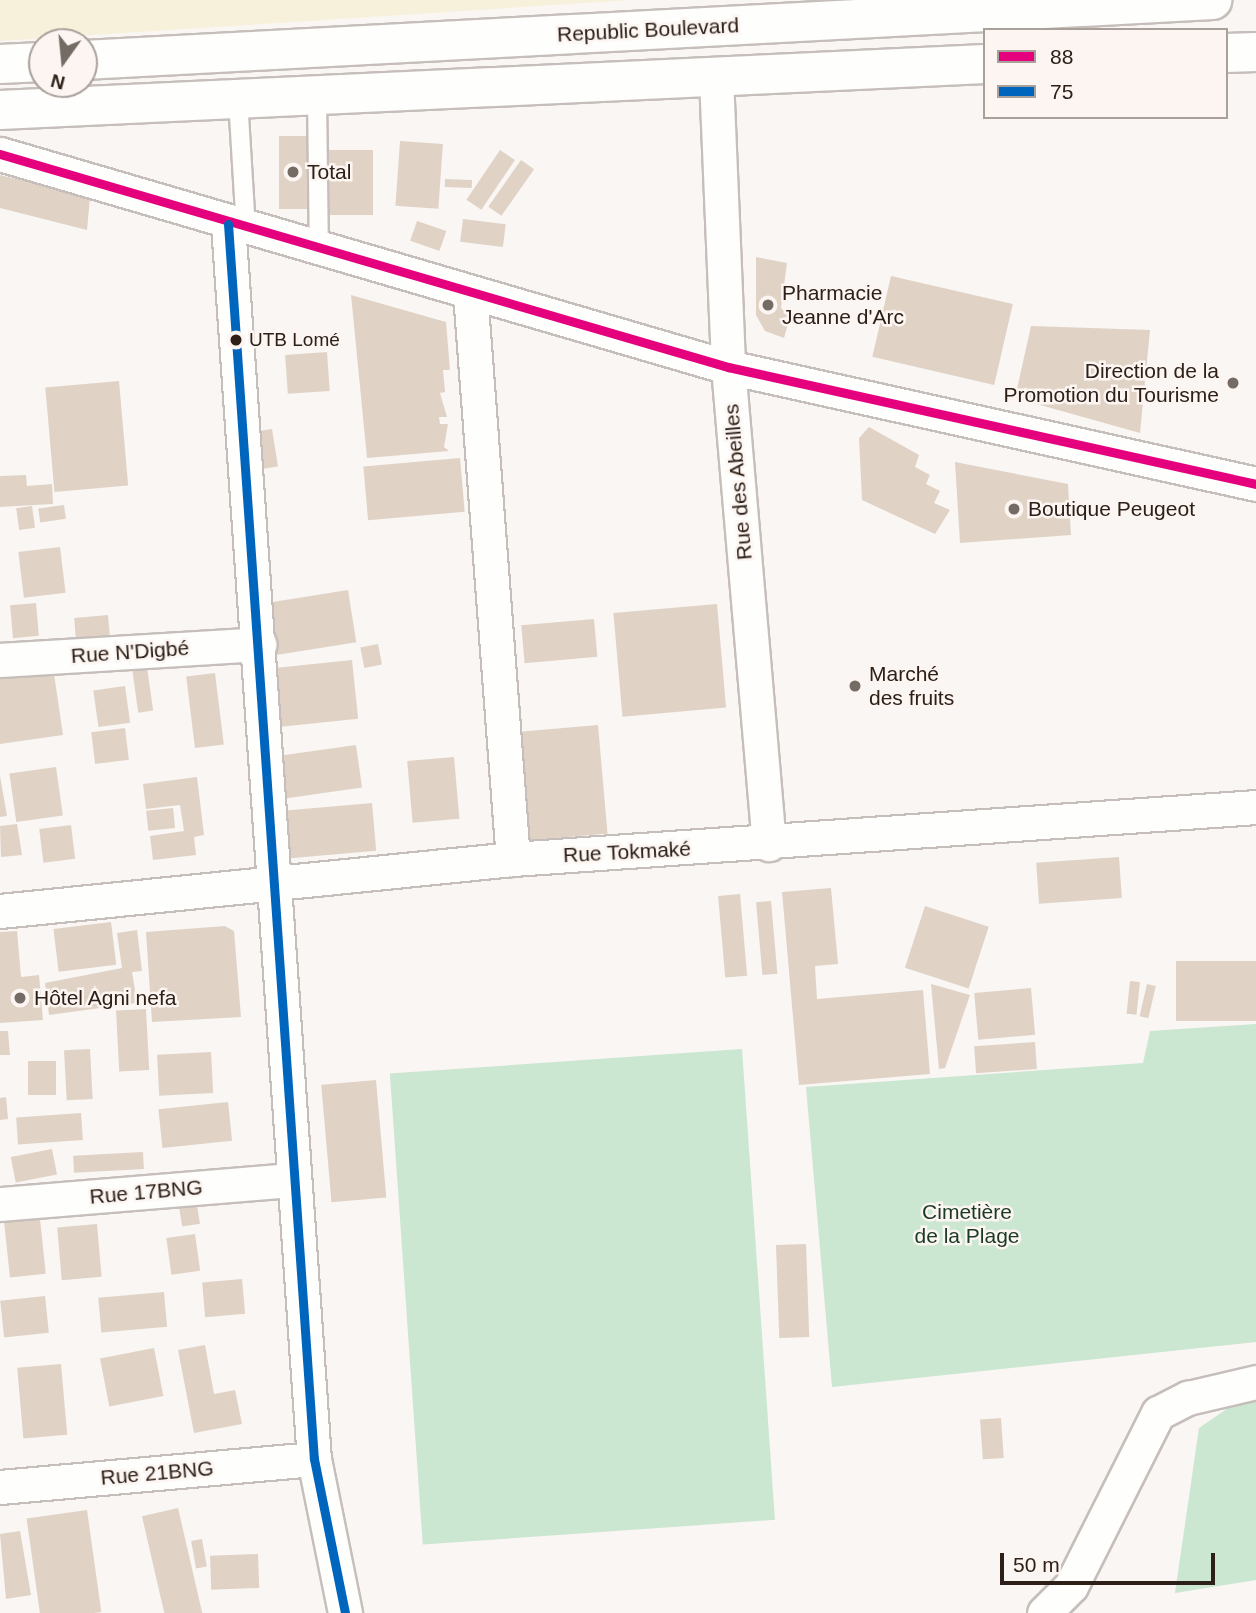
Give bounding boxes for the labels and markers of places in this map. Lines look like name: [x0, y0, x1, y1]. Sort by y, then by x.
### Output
place label: Total: [307, 159, 351, 185]
marker: Total: [285, 164, 301, 180]
place label: Pharmacie Jeanne d'Arc: [782, 280, 904, 330]
marker: Pharmacie Jeanne d'Arc: [760, 297, 776, 313]
place label: UTB Lomé: [249, 329, 340, 351]
marker: UTB Lomé: [229, 333, 243, 347]
place label: Direction de la Promotion du Tourisme: [1003, 358, 1219, 408]
marker: Direction de la Promotion du Tourisme: [1225, 375, 1241, 391]
place label: Boutique Peugeot: [1028, 496, 1195, 522]
marker: Boutique Peugeot: [1006, 501, 1022, 517]
place label: Marché des fruits: [869, 661, 954, 711]
marker: Marché des fruits: [847, 678, 863, 694]
place label: Hôtel Agni nefa: [34, 985, 178, 1011]
marker: Hôtel Agni nefa: [12, 990, 28, 1006]

